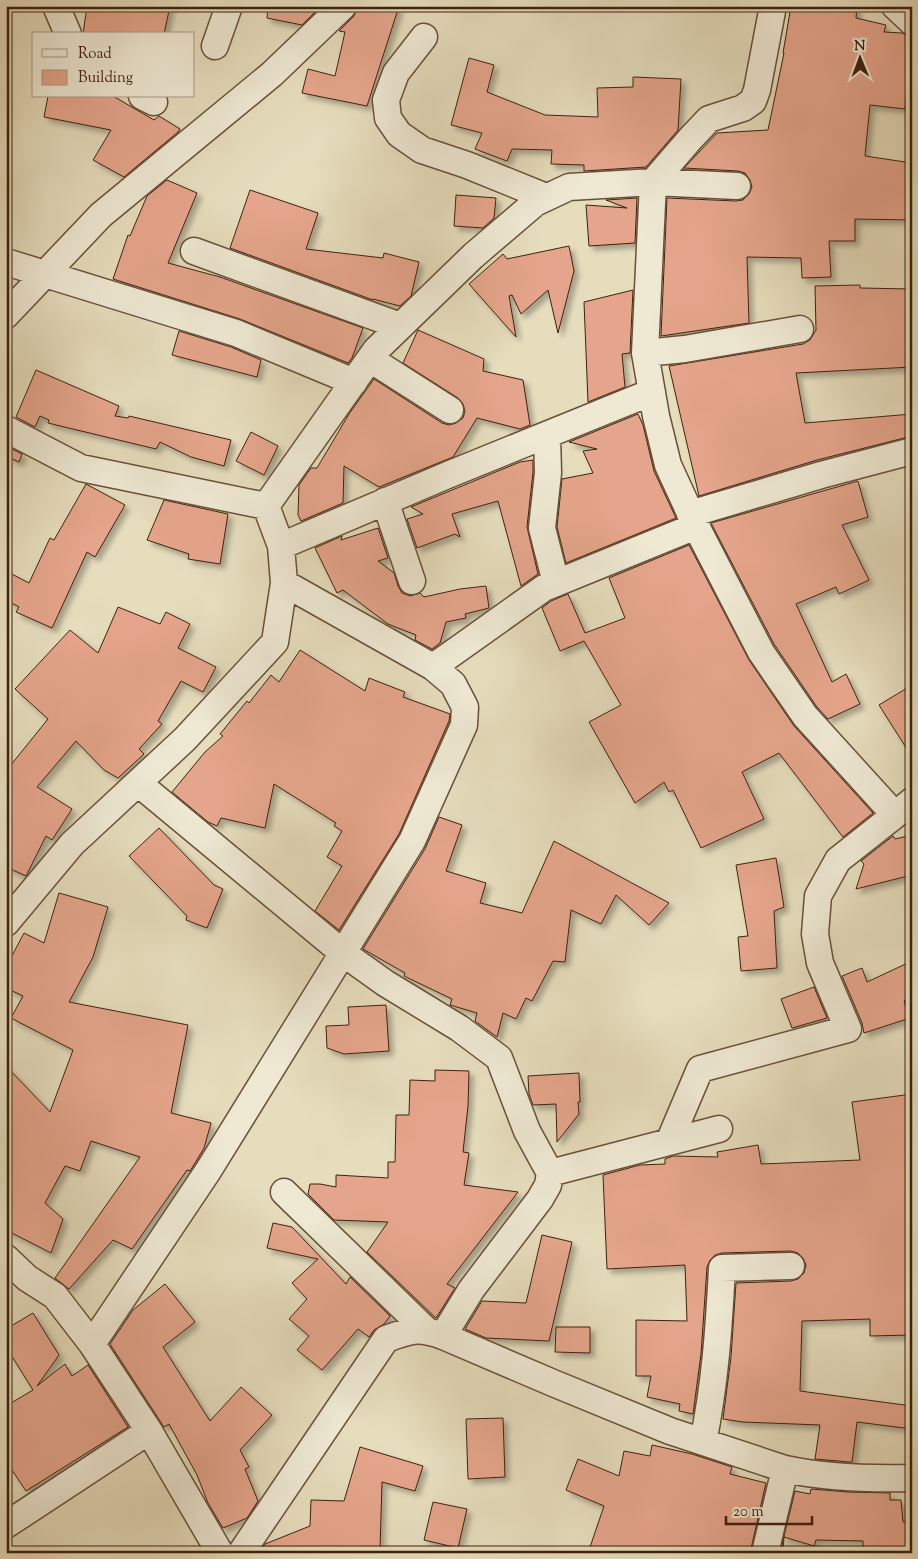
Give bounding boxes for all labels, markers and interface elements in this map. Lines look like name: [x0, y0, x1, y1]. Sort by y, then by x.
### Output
legend: [32, 32, 195, 98]
north arrow: [836, 32, 886, 82]
text: N: [854, 37, 866, 57]
text: Road: [78, 44, 112, 65]
text: Building: [78, 68, 133, 89]
scale bar: [726, 1494, 812, 1526]
text: 20 m: [733, 1502, 764, 1523]

